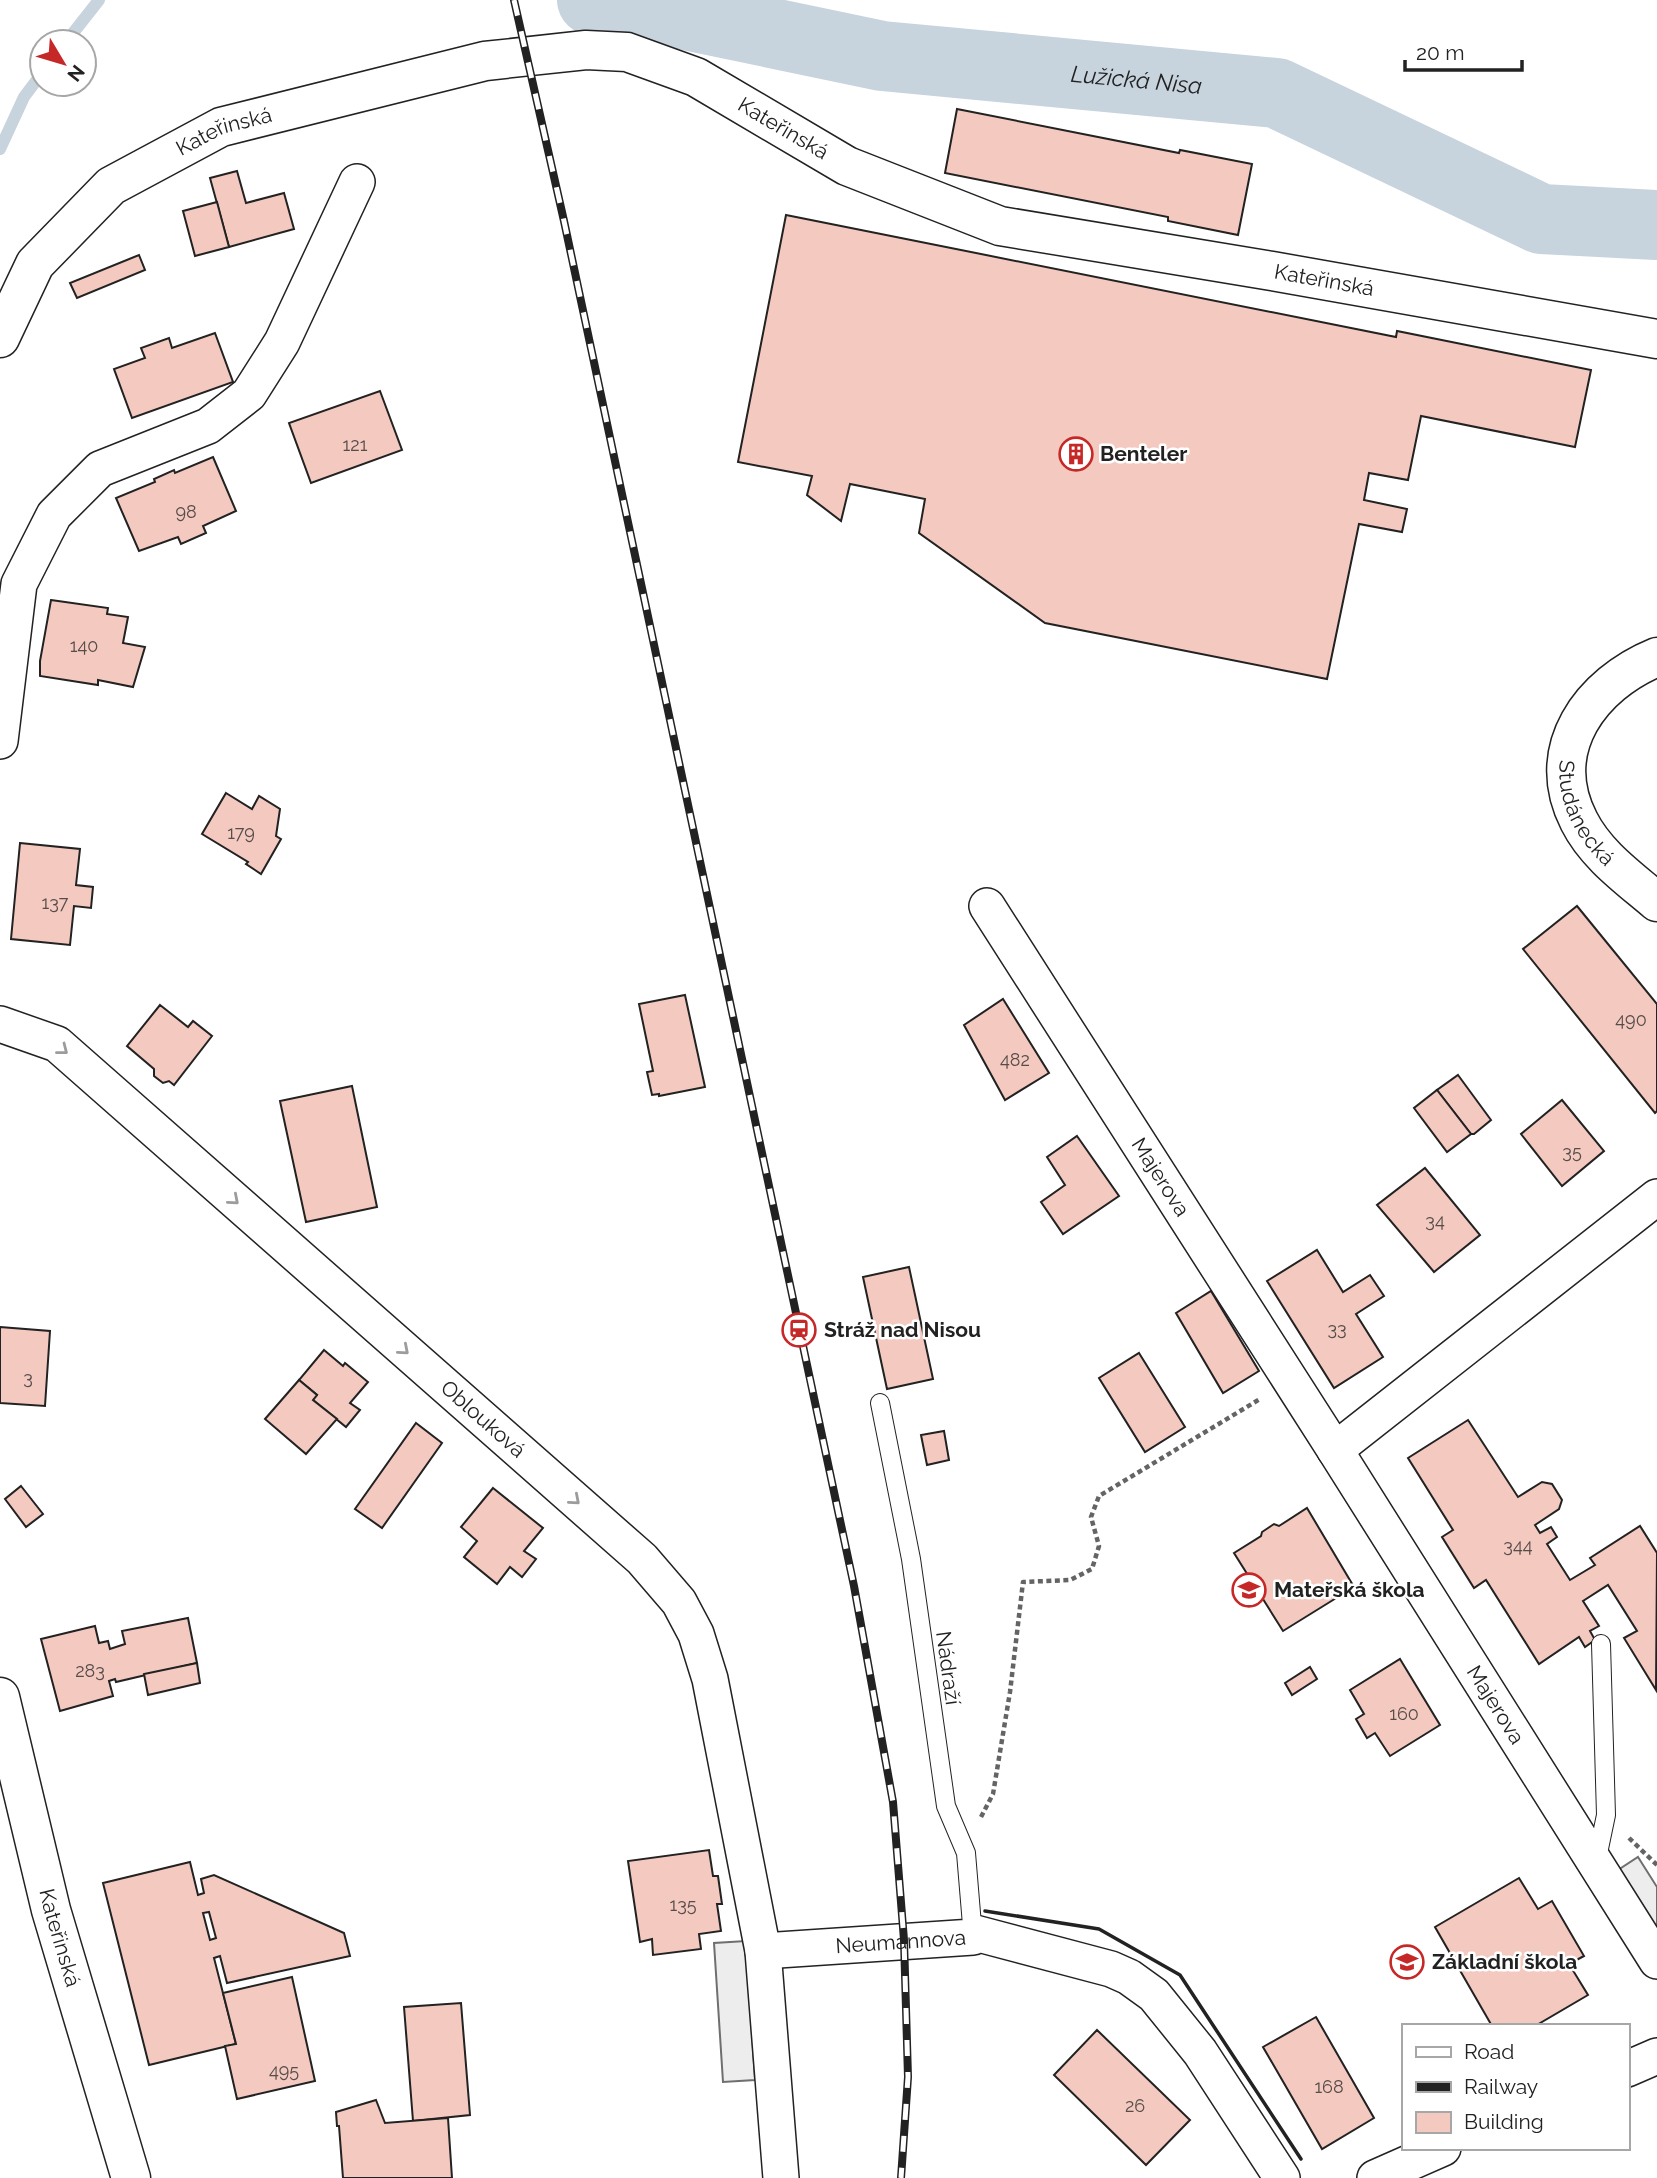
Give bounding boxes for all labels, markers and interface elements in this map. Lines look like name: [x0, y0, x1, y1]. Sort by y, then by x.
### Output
north arrow: [28, 28, 98, 98]
scale bar: [1405, 28, 1522, 72]
text: 20 m: [1416, 40, 1464, 65]
water label: Lužická Nisa: [1070, 60, 1203, 99]
text: N: [63, 61, 90, 86]
street label: Kateřinská: [734, 92, 833, 164]
street label: Kateřinská: [172, 102, 274, 161]
street label: Kateřinská: [1272, 259, 1376, 301]
house number: 121: [343, 434, 368, 455]
building icon: Benteler: [1057, 435, 1095, 473]
place label: Benteler: [1100, 441, 1187, 466]
house number: 98: [175, 501, 197, 522]
house number: 140: [70, 635, 98, 656]
street label: Studánecká: [1554, 759, 1620, 871]
house number: 179: [227, 822, 255, 843]
house number: 137: [42, 892, 69, 913]
house number: 490: [1615, 1009, 1647, 1030]
one-way arrow: [55, 1042, 67, 1055]
house number: 482: [1000, 1049, 1030, 1070]
street label: Majerova: [1127, 1133, 1195, 1221]
house number: 35: [1562, 1141, 1582, 1162]
one-way arrow: [225, 1192, 238, 1204]
house number: 34: [1425, 1210, 1445, 1231]
station icon: Stráž nad Nisou: [780, 1311, 818, 1349]
place label: Stráž nad Nisou: [824, 1317, 981, 1342]
house number: 33: [1327, 1318, 1347, 1339]
one-way arrow: [396, 1342, 409, 1354]
house number: 3: [23, 1367, 33, 1388]
street label: Oblouková: [436, 1375, 531, 1463]
one-way arrow: [567, 1492, 580, 1505]
house number: 344: [1503, 1535, 1533, 1556]
school or university icon: Mateřská škola: [1230, 1571, 1268, 1609]
place label: Mateřská škola: [1274, 1577, 1425, 1602]
street label: Nádraží: [931, 1629, 966, 1707]
house number: 283: [75, 1660, 105, 1681]
street label: Majerova: [1462, 1661, 1530, 1749]
house number: 160: [1389, 1703, 1419, 1724]
street label: Kateřinská: [34, 1886, 86, 1990]
house number: 135: [669, 1894, 697, 1915]
street label: Neumannova: [835, 1925, 967, 1958]
school or university icon: Základní škola: [1388, 1943, 1426, 1981]
place label: Základní škola: [1432, 1949, 1577, 1974]
legend: [1402, 2024, 1629, 2150]
text: Road: [1464, 2039, 1514, 2064]
house number: 495: [269, 2060, 299, 2081]
text: Railway: [1464, 2074, 1538, 2099]
house number: 168: [1314, 2076, 1344, 2097]
house number: 26: [1125, 2095, 1145, 2116]
text: Building: [1464, 2109, 1544, 2134]

